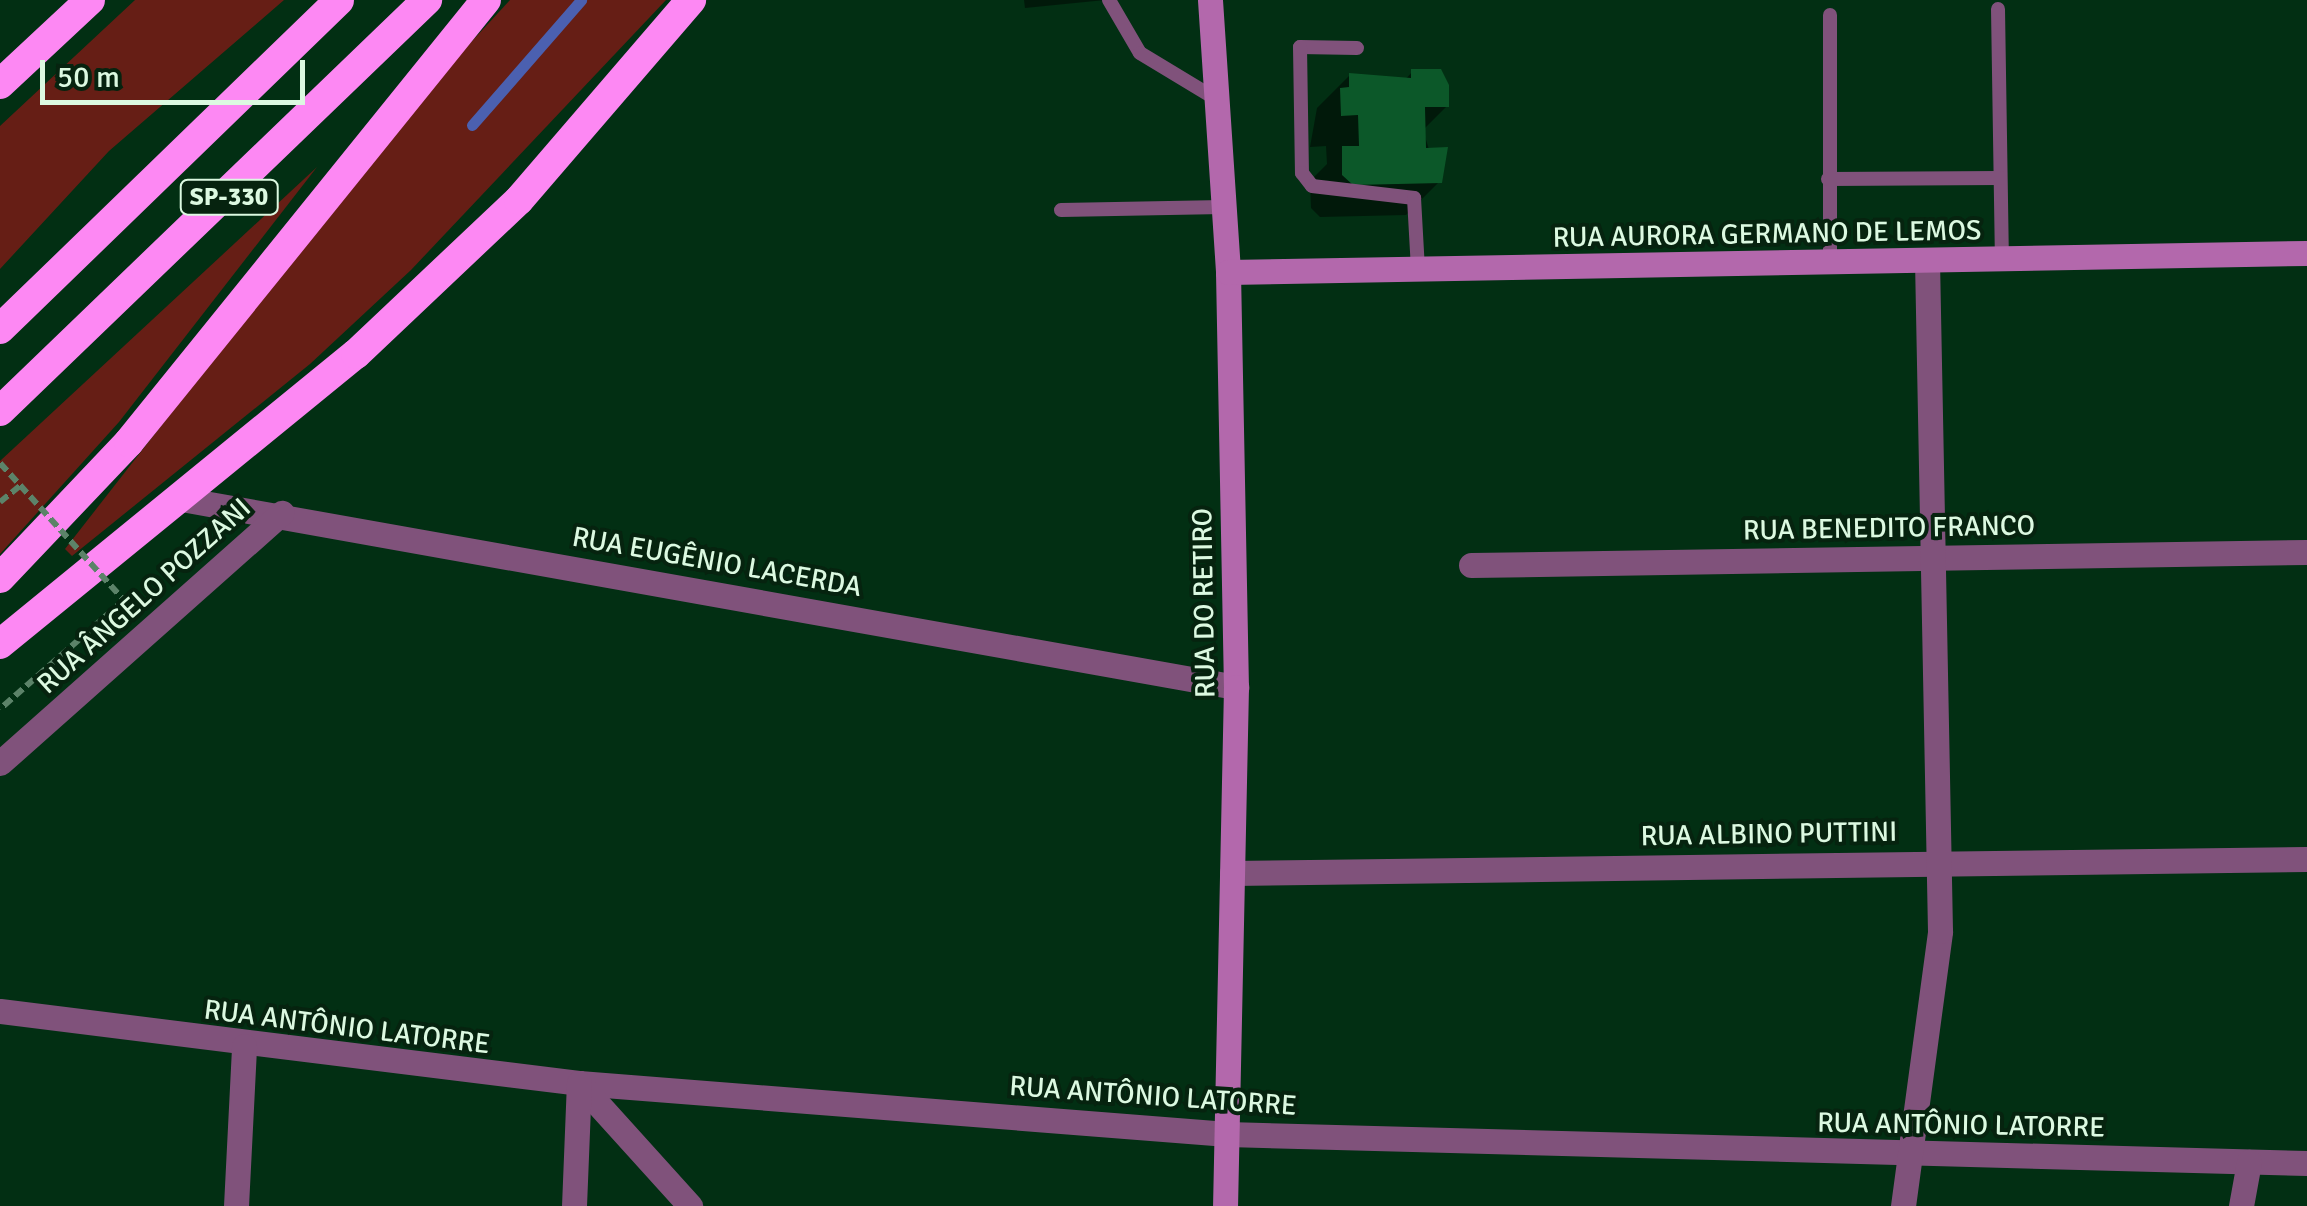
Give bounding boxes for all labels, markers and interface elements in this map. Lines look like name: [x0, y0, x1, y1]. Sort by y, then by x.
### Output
scale bar: [45, 40, 310, 102]
text: 50 m: [57, 59, 120, 96]
road number: SP-330: [179, 177, 279, 217]
street label: RUA AURORA GERMANO DE LEMOS: [1552, 213, 1982, 255]
street label: RUA ÂNGELO POZZANI: [30, 491, 258, 701]
street label: RUA DO RETIRO: [1186, 508, 1222, 698]
street label: RUA BENEDITO FRANCO: [1743, 509, 2035, 547]
street label: RUA EUGÊNIO LACERDA: [570, 520, 864, 604]
street label: RUA ALBINO PUTTINI: [1640, 815, 1898, 853]
street label: RUA ANTÔNIO LATORRE: [202, 993, 492, 1061]
street label: RUA ANTÔNIO LATORRE: [1008, 1069, 1298, 1123]
street label: RUA ANTÔNIO LATORRE: [1817, 1106, 2105, 1144]

